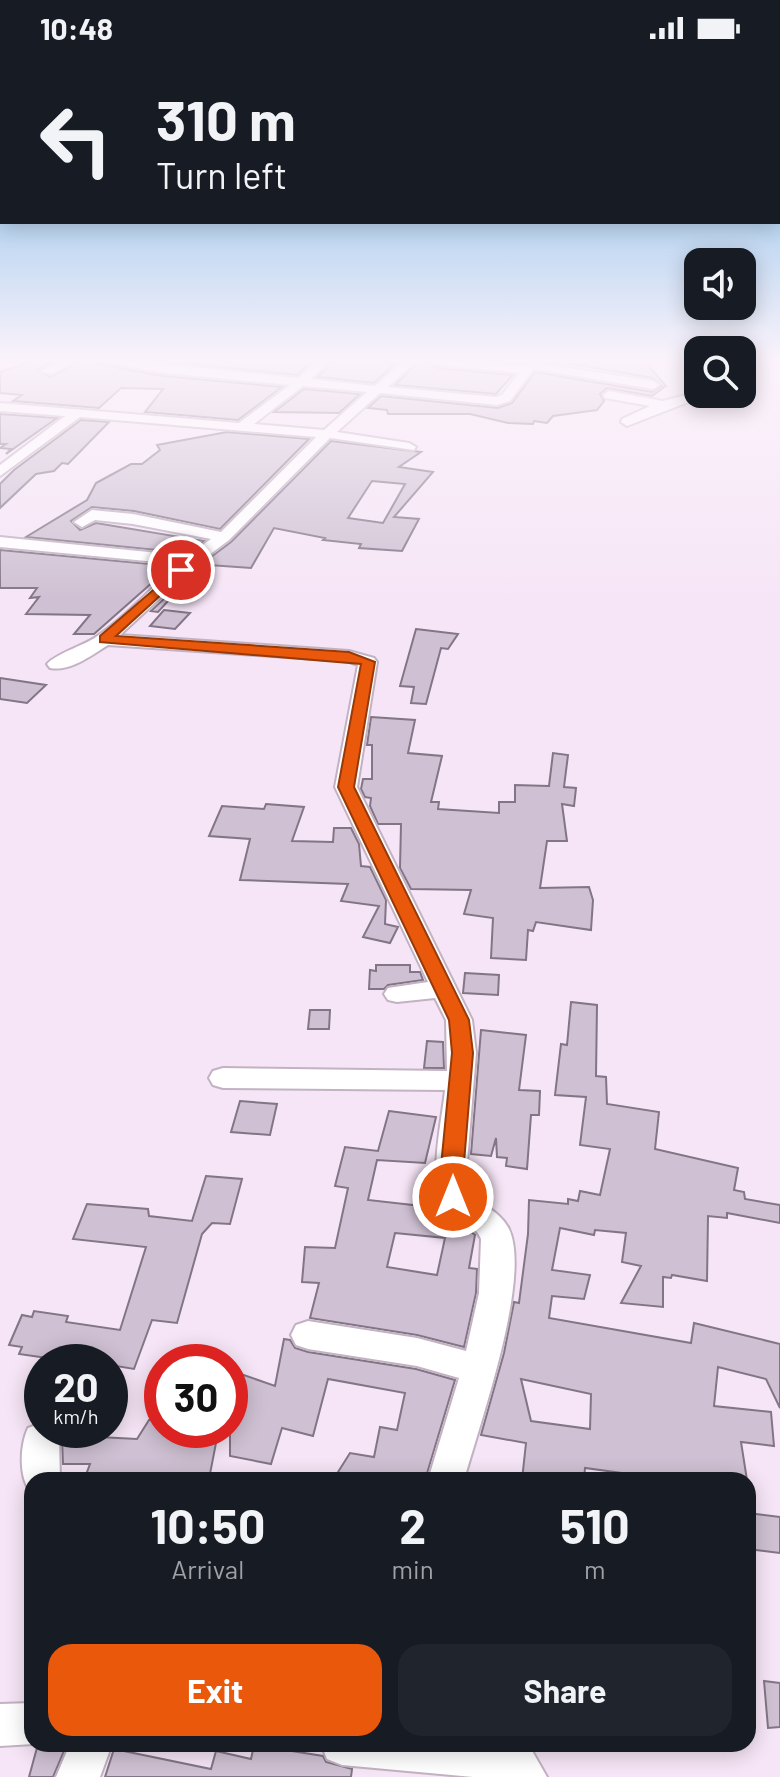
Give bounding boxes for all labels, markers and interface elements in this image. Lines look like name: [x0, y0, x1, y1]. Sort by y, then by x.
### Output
text: 10:48: [40, 10, 113, 46]
text: 310 m: [156, 85, 296, 152]
icon: left: [24, 88, 128, 192]
text: Turn left: [156, 153, 287, 196]
map controls: [684, 248, 756, 408]
button: sound: [684, 248, 756, 320]
button: search: [684, 336, 756, 408]
pin: [147, 536, 215, 604]
icon: arrive: [159, 548, 203, 592]
position arrow: [411, 1155, 495, 1239]
speed limit sign: 30: [144, 1344, 248, 1448]
text: 20: [53, 1362, 99, 1410]
text: km/h: [53, 1404, 99, 1428]
text: 10:50: [150, 1496, 265, 1554]
text: 2: [399, 1496, 426, 1554]
text: 510: [560, 1496, 630, 1554]
text: Arrival: [171, 1553, 244, 1584]
text: min: [392, 1553, 434, 1584]
text: m: [584, 1553, 606, 1584]
button: Exit: [48, 1644, 382, 1736]
button: Share: [398, 1644, 732, 1736]

